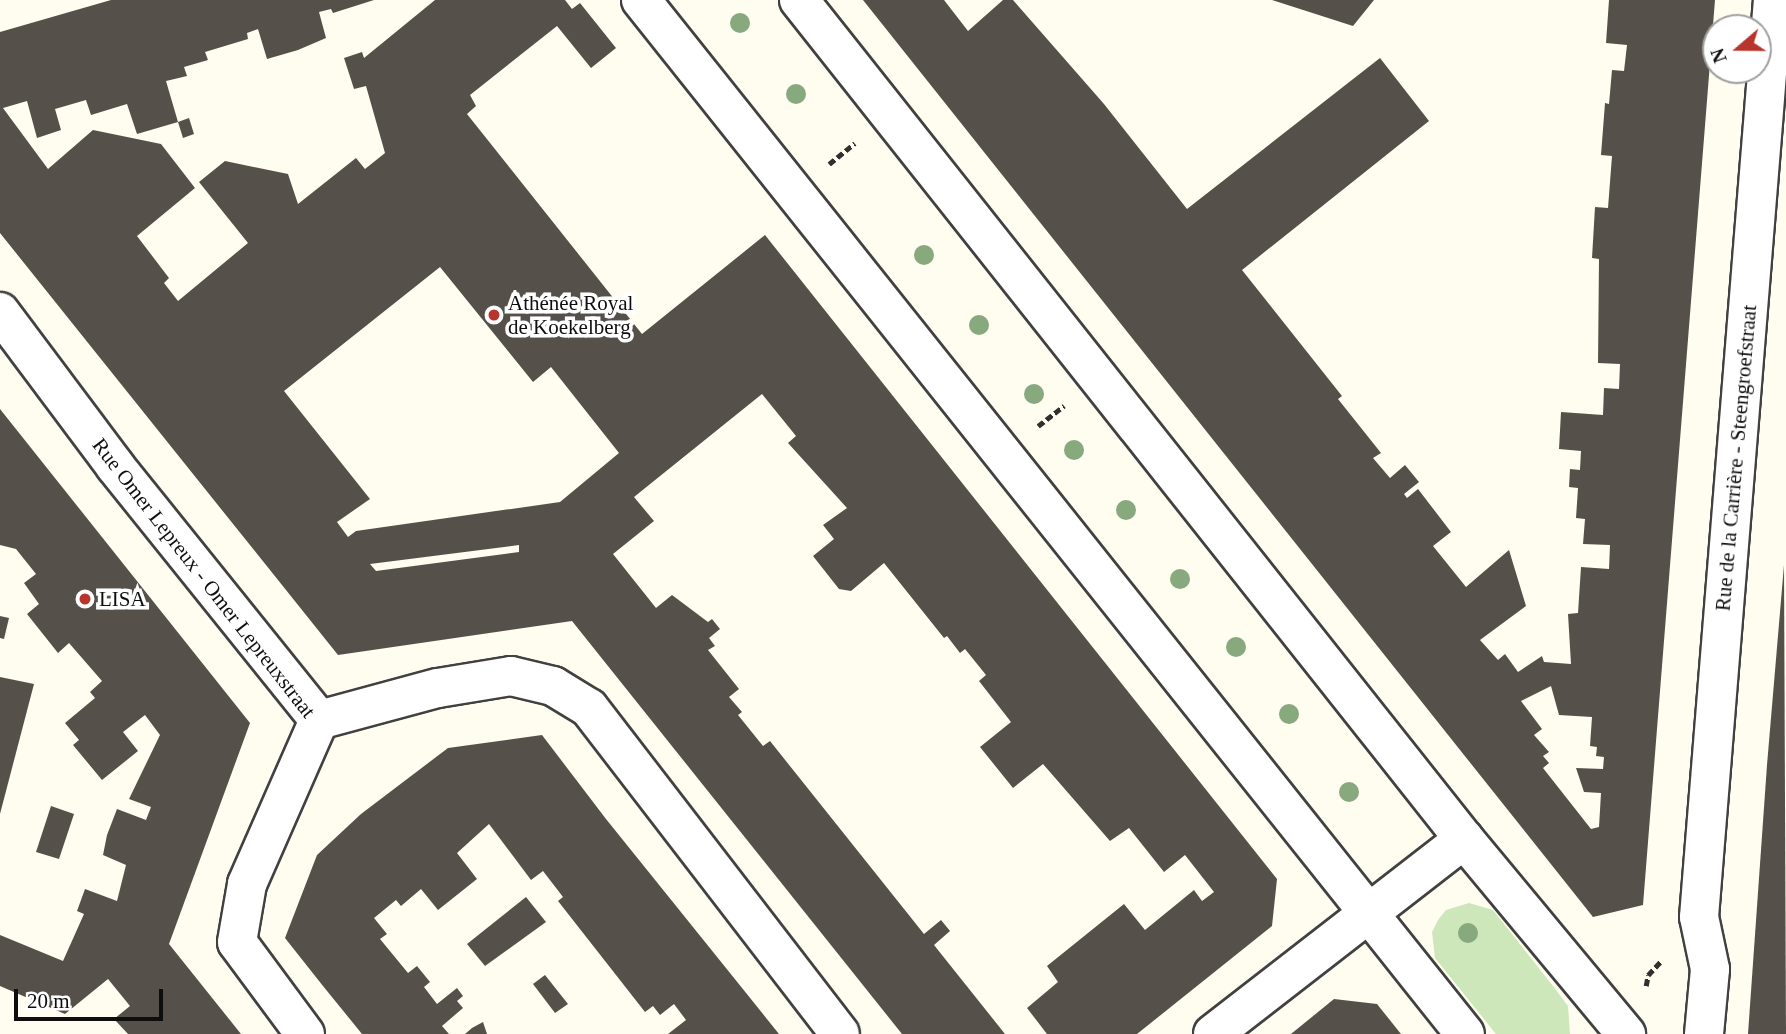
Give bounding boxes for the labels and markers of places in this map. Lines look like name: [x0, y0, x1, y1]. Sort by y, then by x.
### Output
place label: Athénée Royal de Koekelberg: [508, 290, 633, 340]
marker: Athénée Royal de Koekelberg: [486, 307, 502, 323]
place label: LISA: [99, 586, 146, 612]
marker: LISA: [77, 591, 93, 607]

